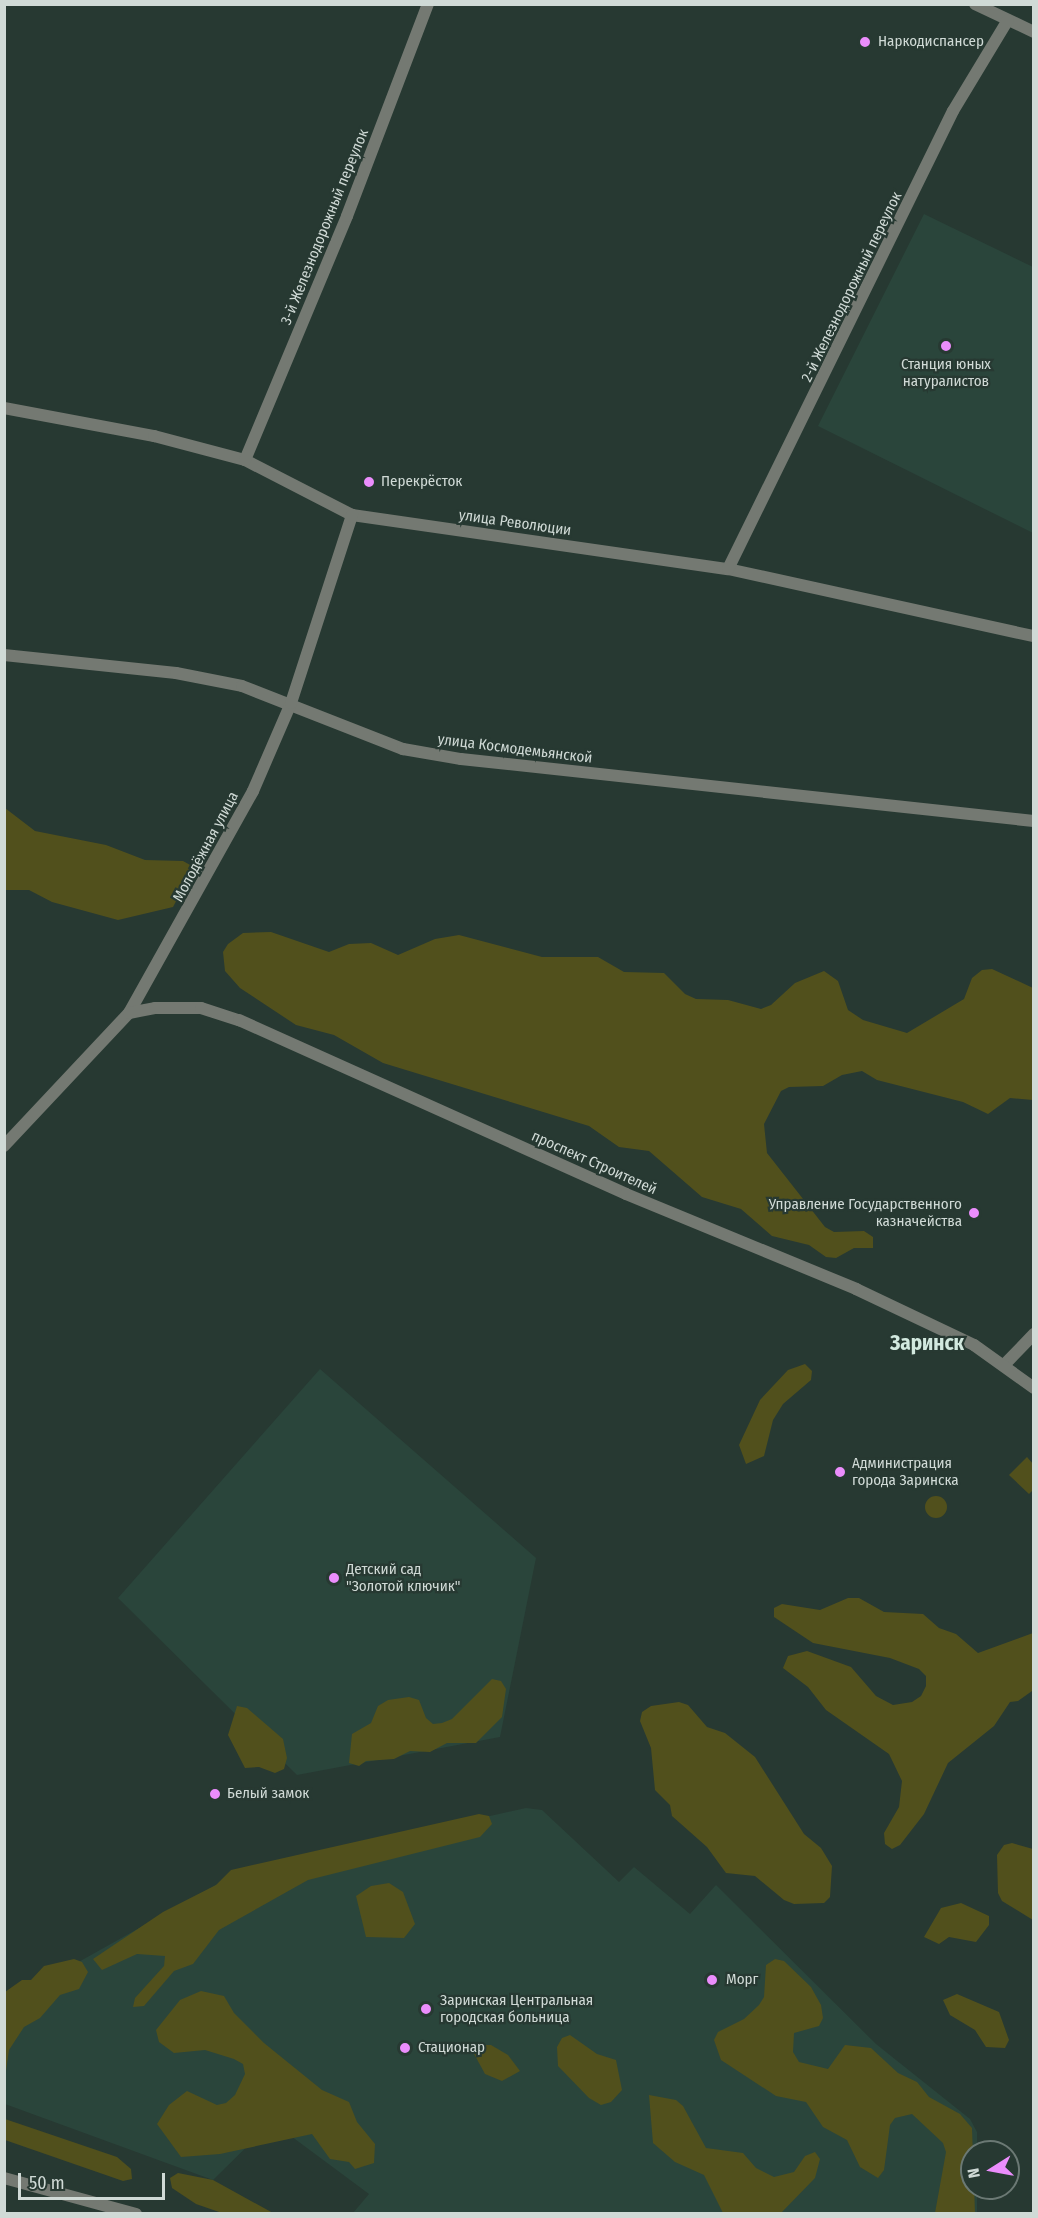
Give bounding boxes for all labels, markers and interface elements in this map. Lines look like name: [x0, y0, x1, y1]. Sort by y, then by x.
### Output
marker: Наркодиспансер: [856, 33, 874, 51]
place label: Наркодиспансер: [878, 33, 984, 51]
street label: 3-й Железнодорожный переулок: [277, 127, 373, 327]
street label: 2-й Железнодорожный переулок: [798, 189, 906, 385]
marker: Станция юных натуралистов: [939, 339, 953, 353]
place label: Станция юных натуралистов: [901, 355, 991, 390]
place label: Перекрёсток: [381, 473, 462, 491]
marker: Перекрёсток: [362, 475, 376, 489]
street label: улица Революции: [458, 506, 572, 540]
street label: улица Космодемьянской: [437, 731, 593, 767]
street label: Молодёжная улица: [169, 789, 243, 905]
street label: проспект Строителей: [529, 1127, 659, 1199]
place label: Управление Государственного казначейства: [769, 1195, 962, 1230]
marker: Управление Государственного казначейства: [967, 1206, 981, 1220]
district label: Заринск: [890, 1330, 964, 1356]
place label: Администрация города Заринска: [852, 1454, 959, 1489]
marker: Администрация города Заринска: [833, 1465, 847, 1479]
place label: Детский сад "Золотой ключик": [346, 1560, 461, 1595]
marker: Детский сад "Золотой ключик": [327, 1571, 341, 1585]
place label: Белый замок: [227, 1785, 309, 1803]
marker: Белый замок: [208, 1787, 222, 1801]
marker: Морг: [703, 1971, 721, 1989]
place label: Морг: [726, 1971, 758, 1989]
place label: Заринская Центральная городская больница: [440, 1991, 593, 2026]
marker: Заринская Центральная городская больница: [417, 2000, 435, 2018]
marker: Стационар: [396, 2039, 414, 2057]
place label: Стационар: [418, 2039, 485, 2057]
north arrow: [960, 2140, 1020, 2200]
scale bar: [21, 2161, 168, 2199]
text: N: [964, 2167, 984, 2180]
text: 50 m: [29, 2172, 65, 2194]

